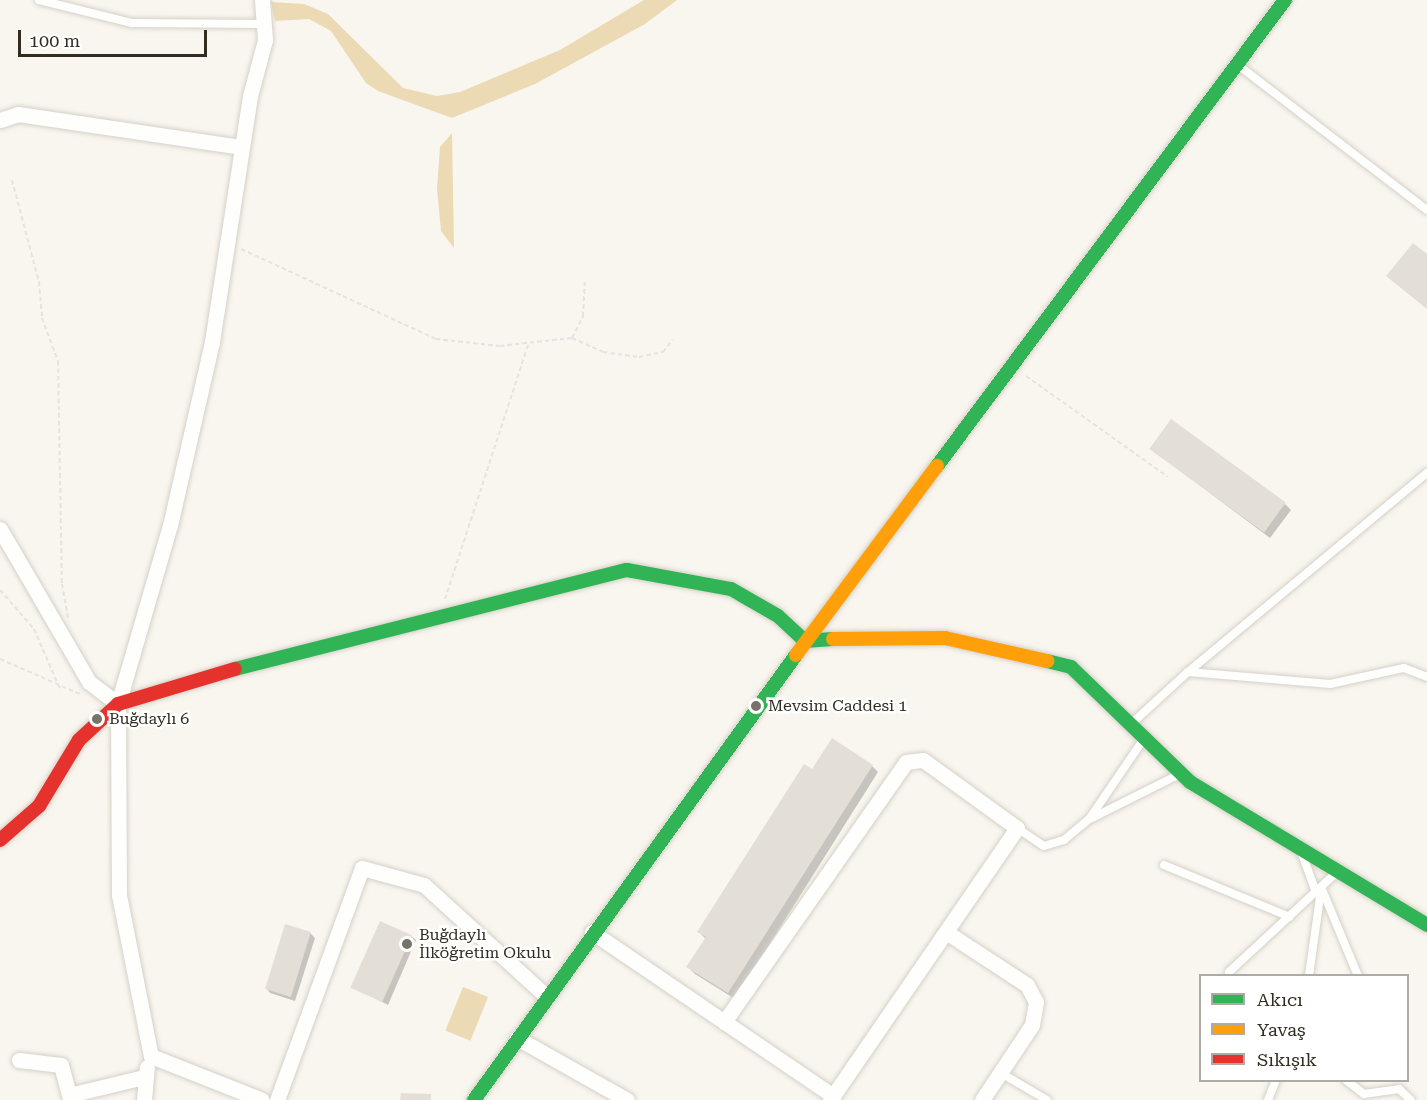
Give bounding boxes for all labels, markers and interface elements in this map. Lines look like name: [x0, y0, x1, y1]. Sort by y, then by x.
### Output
scale bar: [21, 18, 210, 56]
text: 100 m: [29, 30, 80, 51]
place label: Mevsim Caddesi 1: [768, 696, 907, 716]
marker: Mevsim Caddesi 1: [749, 699, 763, 713]
place label: Buğdaylı 6: [109, 709, 189, 729]
marker: Buğdaylı 6: [90, 712, 104, 726]
place label: Buğdaylı İlköğretim Okulu: [419, 925, 551, 963]
marker: Buğdaylı İlköğretim Okulu: [400, 937, 414, 951]
legend: [1199, 974, 1409, 1082]
text: Akıcı: [1257, 989, 1303, 1010]
text: Yavaş: [1257, 1019, 1306, 1040]
text: Sıkışık: [1257, 1049, 1317, 1070]

